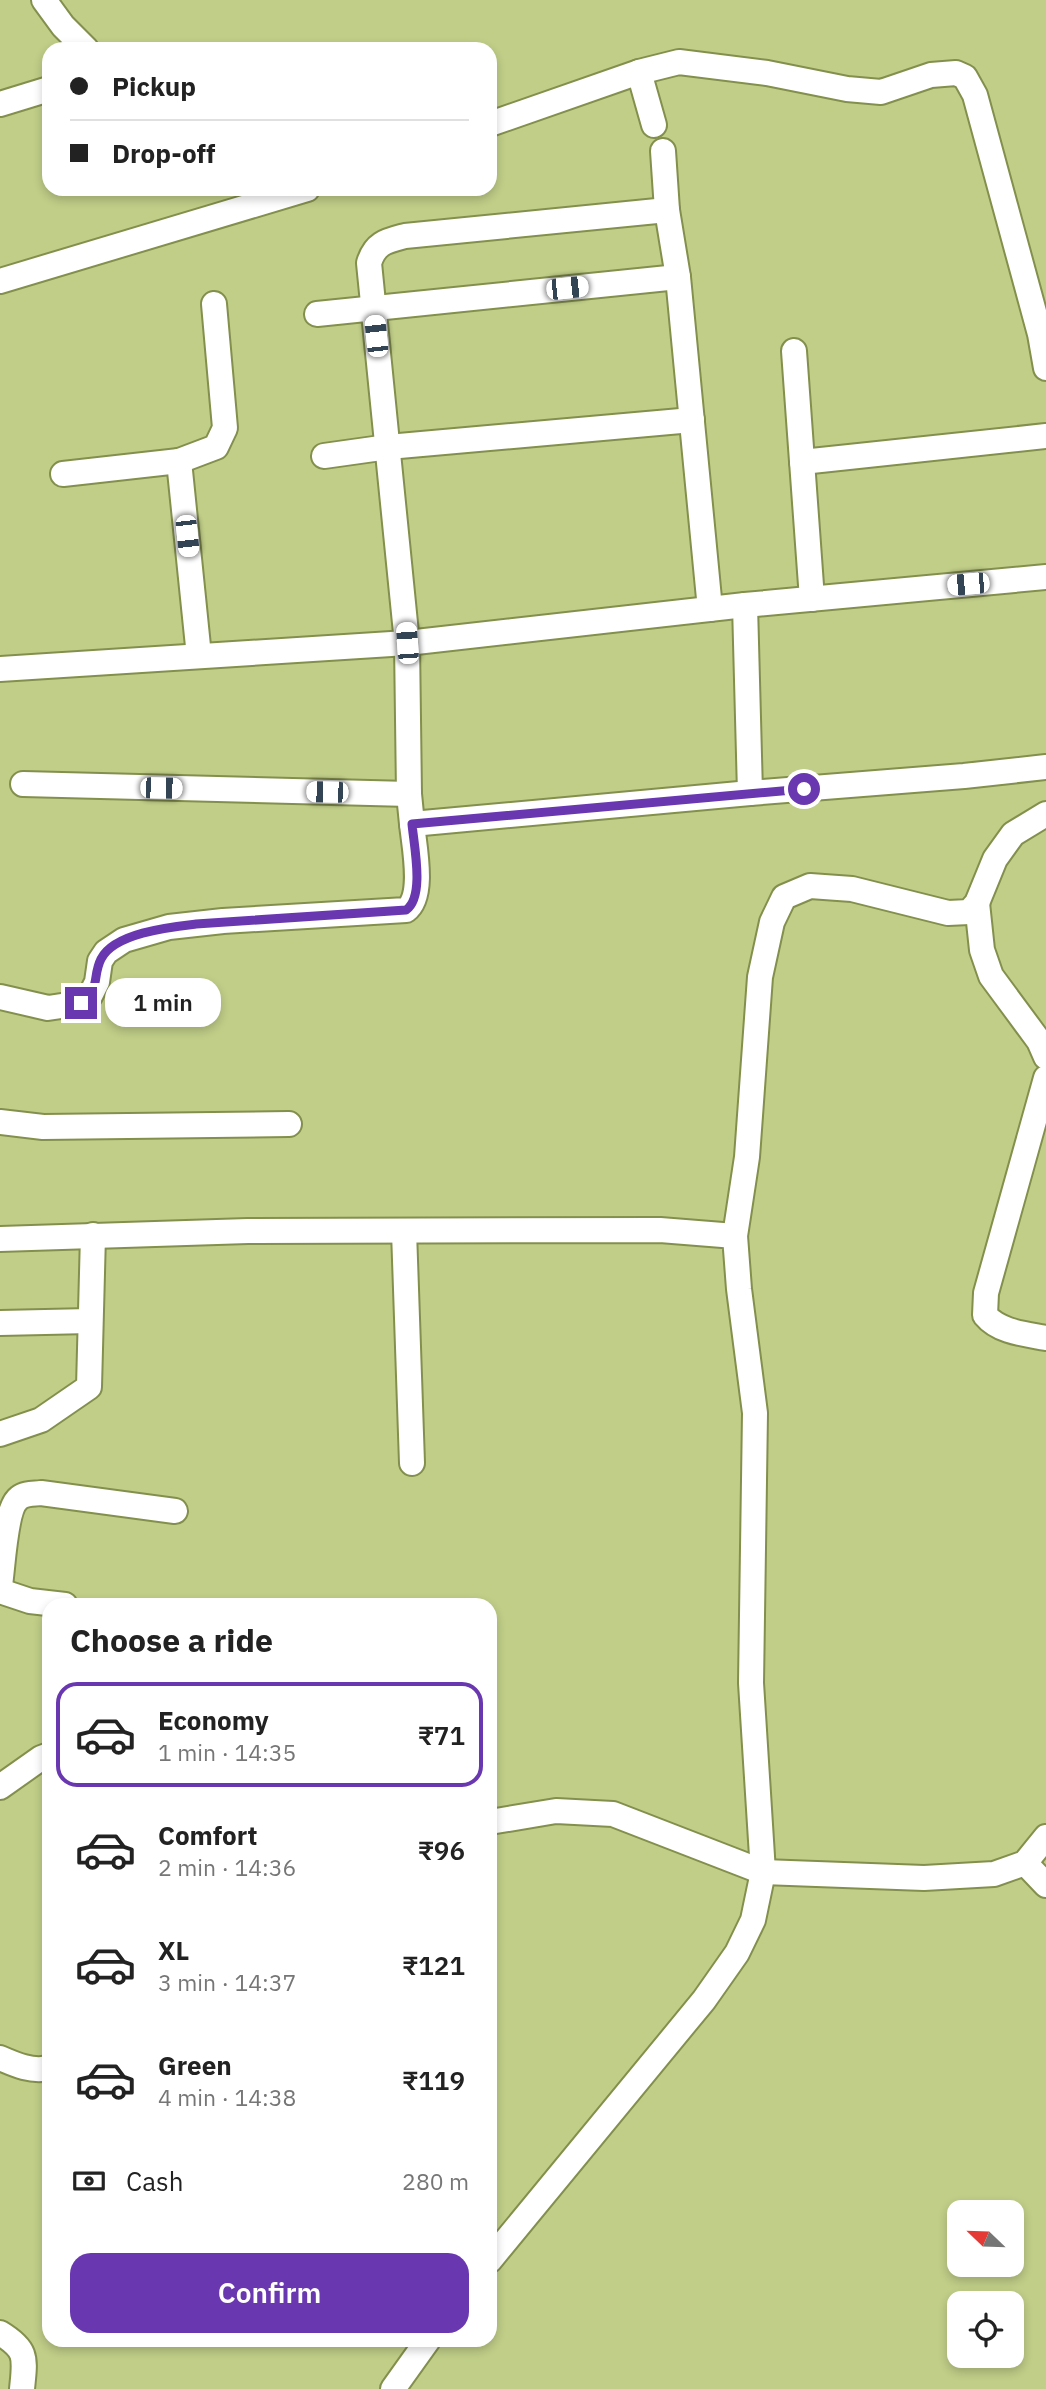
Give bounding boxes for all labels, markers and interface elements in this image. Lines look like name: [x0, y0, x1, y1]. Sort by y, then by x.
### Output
text: Pickup: [112, 69, 196, 103]
text: Drop-off: [112, 136, 215, 170]
car: [546, 275, 589, 301]
car: [364, 314, 389, 358]
car: [175, 514, 200, 558]
car: [947, 572, 990, 596]
car: [396, 621, 419, 665]
route start: [788, 773, 820, 805]
car: [140, 777, 183, 799]
car: [306, 781, 349, 803]
callout: 1 min: [106, 978, 221, 1028]
route end: [65, 987, 97, 1019]
text: 1 min: [133, 987, 193, 1017]
text: Choose a ride: [70, 1619, 273, 1661]
icon: car: [74, 1703, 137, 1766]
text: Economy: [158, 1703, 269, 1737]
text: ₹71: [418, 1718, 465, 1752]
text: 1 min · 14:35: [158, 1737, 296, 1767]
icon: car: [74, 1818, 137, 1881]
text: Comfort: [158, 1818, 257, 1852]
text: ₹96: [418, 1833, 465, 1867]
text: 2 min · 14:36: [158, 1852, 296, 1882]
icon: car: [74, 1933, 137, 1996]
text: XL: [158, 1933, 189, 1967]
text: ₹121: [402, 1948, 465, 1982]
text: 3 min · 14:37: [158, 1967, 296, 1997]
icon: car: [74, 2048, 137, 2111]
text: Green: [158, 2048, 232, 2082]
text: ₹119: [402, 2063, 465, 2097]
text: 4 min · 14:38: [158, 2082, 296, 2112]
icon: cash: [70, 2162, 108, 2200]
text: Cash: [126, 2164, 183, 2198]
text: 280 m: [402, 2166, 469, 2196]
north arrow: [947, 2200, 1024, 2277]
map controls: [947, 2200, 1024, 2368]
button: Confirm: [70, 2253, 469, 2333]
button: locate: [947, 2291, 1024, 2368]

